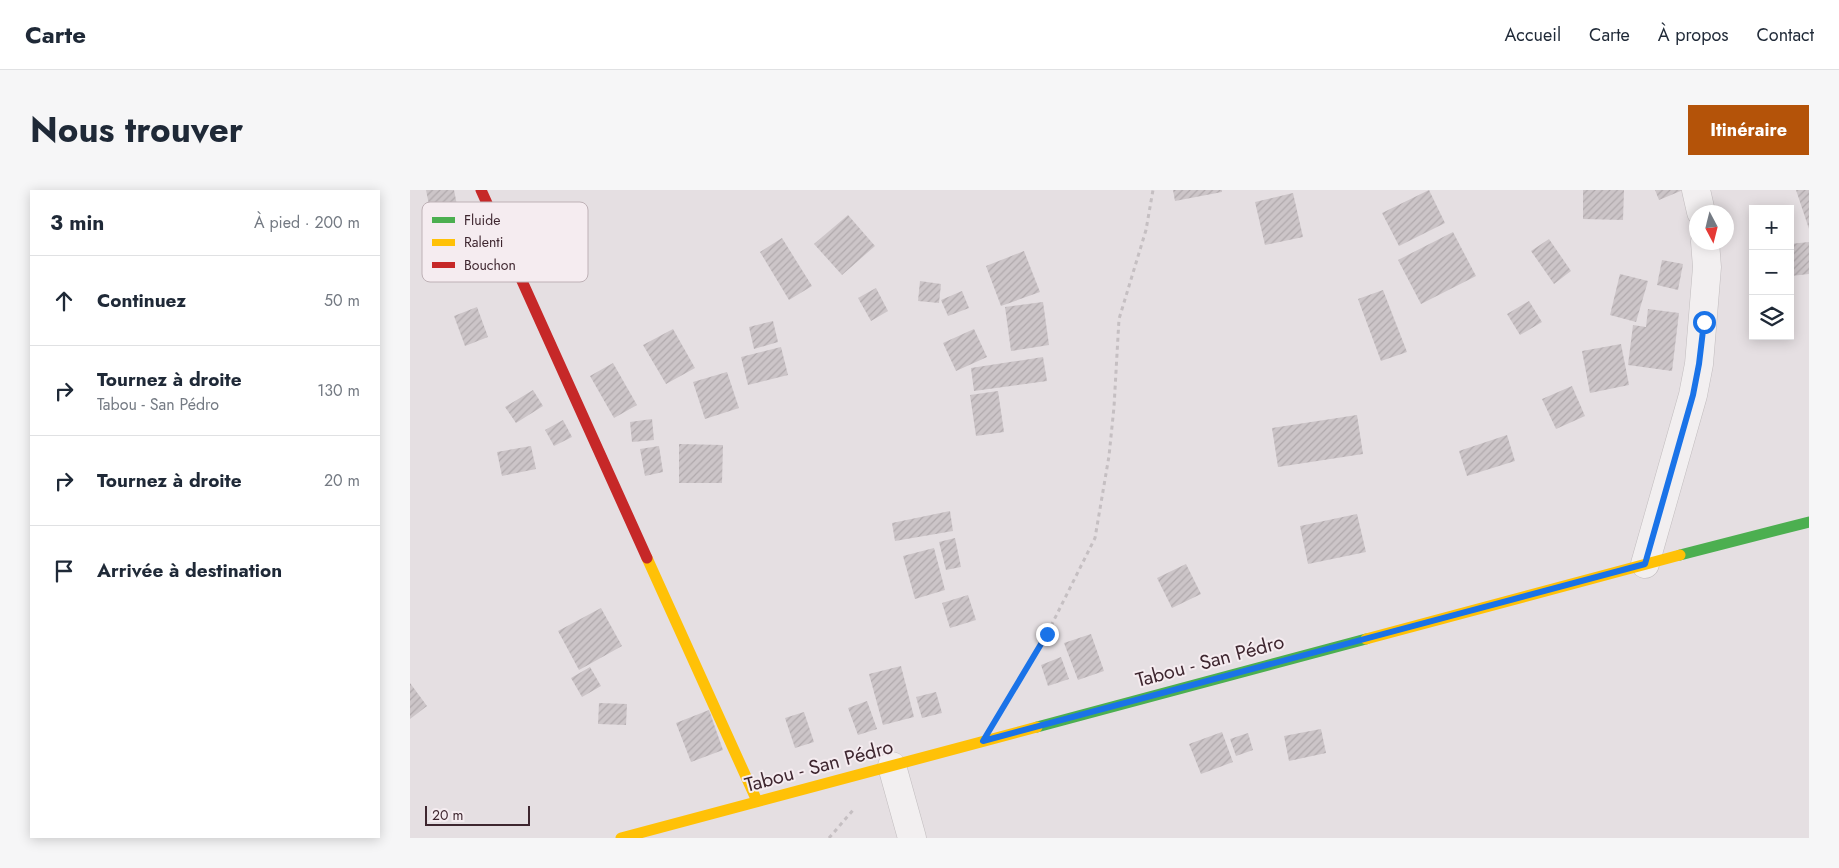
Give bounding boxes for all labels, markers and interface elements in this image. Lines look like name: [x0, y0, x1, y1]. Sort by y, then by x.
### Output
text: Carte: [25, 17, 86, 52]
text: Accueil: [1504, 22, 1561, 48]
text: Carte: [1589, 22, 1630, 48]
text: À propos: [1658, 22, 1728, 48]
text: Contact: [1756, 22, 1814, 48]
text: Nous trouver: [30, 105, 243, 155]
button: Itinéraire: [1688, 105, 1809, 155]
legend: [422, 202, 588, 282]
north arrow: [1689, 205, 1734, 250]
map controls: [1749, 205, 1794, 340]
button: +: [1749, 205, 1794, 250]
text: 3 min: [50, 208, 104, 238]
text: Fluide: [464, 210, 500, 230]
text: À pied · 200 m: [254, 211, 360, 234]
text: Ralenti: [464, 232, 503, 252]
button: −: [1749, 250, 1794, 295]
text: Bouchon: [464, 255, 516, 275]
icon: ahead: [50, 287, 78, 315]
text: Continuez: [97, 287, 186, 314]
text: 50 m: [324, 289, 360, 312]
button: layers: [1749, 295, 1794, 340]
route start: [1693, 311, 1716, 334]
text: Tournez à droite: [97, 366, 242, 393]
icon: right: [50, 377, 78, 405]
text: 130 m: [317, 379, 360, 402]
text: Tabou - San Pédro: [97, 393, 219, 416]
icon: right: [50, 467, 78, 495]
text: Tournez à droite: [97, 467, 242, 494]
text: 20 m: [324, 469, 360, 492]
icon: arrive: [50, 557, 78, 585]
text: Arrivée à destination: [97, 557, 282, 584]
route end: [1036, 623, 1059, 646]
street label: Tabou - San Pédro: [1133, 627, 1288, 695]
street label: Tabou - San Pédro: [742, 732, 897, 800]
scale bar: [425, 803, 530, 826]
text: 20 m: [432, 805, 464, 825]

